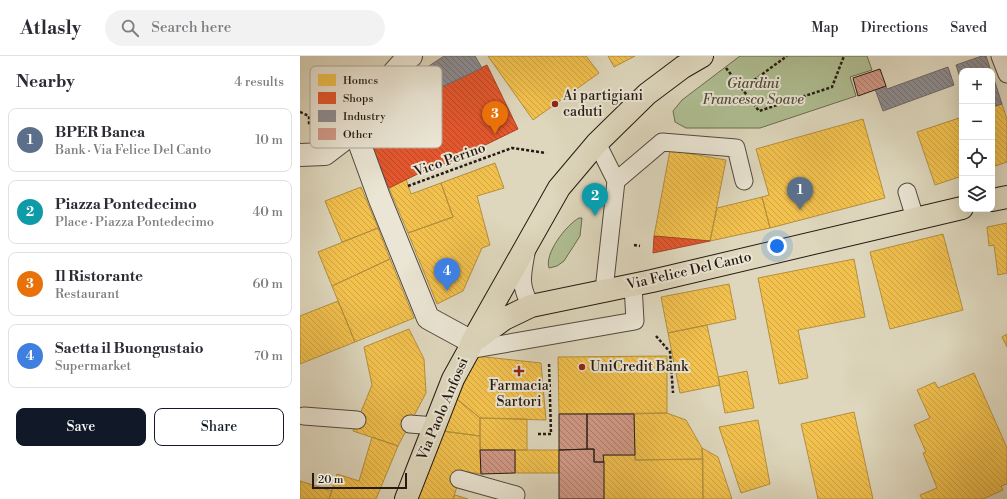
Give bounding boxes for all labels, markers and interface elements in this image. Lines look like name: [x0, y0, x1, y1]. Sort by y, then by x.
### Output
search box: [105, 10, 385, 46]
text: Atlasly: [20, 16, 81, 40]
icon: search: [119, 17, 141, 39]
text: Search here: [151, 18, 231, 37]
text: Map: [811, 19, 839, 37]
text: Directions: [861, 19, 928, 37]
text: Saved: [950, 19, 987, 37]
legend: [310, 66, 442, 148]
map controls: [959, 68, 995, 212]
button: +: [959, 68, 995, 104]
text: Nearby: [16, 71, 75, 93]
text: 4 results: [234, 74, 284, 90]
text: Homes: [343, 74, 378, 88]
park label: Giardini Francesco Soave: [702, 75, 804, 109]
place label: Ai partigiani caduti: [562, 87, 644, 121]
text: Shops: [343, 92, 373, 106]
marker: Ai partigiani caduti: [550, 99, 560, 109]
pin: 3: [482, 101, 508, 134]
button: −: [959, 104, 995, 140]
text: Industry: [343, 110, 386, 124]
text: BPER Banca: [55, 123, 145, 142]
text: Other: [343, 128, 373, 142]
text: 1: [27, 132, 33, 148]
text: 10 m: [255, 132, 283, 148]
street label: Vico Perino: [411, 139, 488, 182]
button: locate: [959, 140, 995, 176]
text: Bank · Via Felice Del Canto: [55, 142, 211, 158]
button: layers: [959, 176, 995, 212]
pin: 1: [787, 177, 813, 210]
pin: 2: [582, 183, 608, 216]
text: Piazza Pontedecimo: [55, 195, 197, 214]
text: 2: [26, 204, 34, 220]
text: 40 m: [253, 204, 283, 220]
text: Place · Piazza Pontedecimo: [55, 214, 214, 230]
your location: [767, 236, 787, 256]
street label: Via Felice Del Canto: [624, 248, 753, 294]
pin: 4: [434, 258, 460, 291]
text: Il Ristorante: [55, 267, 143, 286]
text: 3: [26, 276, 34, 292]
text: 60 m: [252, 276, 283, 292]
text: Restaurant: [55, 286, 120, 302]
text: Saetta il Buongustaio: [55, 339, 204, 358]
text: 4: [26, 348, 34, 364]
text: 70 m: [254, 348, 283, 364]
street label: Via Paolo Anfossi: [413, 355, 473, 464]
text: Supermarket: [55, 358, 131, 374]
place label: UniCredit Bank: [590, 358, 689, 376]
marker: UniCredit Bank: [577, 362, 587, 372]
marker: Farmacia Sartori: [514, 366, 524, 376]
place label: Farmacia Sartori: [489, 377, 550, 411]
button: Save: [16, 408, 146, 446]
button: Share: [154, 408, 284, 446]
scale bar: [312, 471, 407, 490]
text: 20 m: [318, 473, 343, 487]

